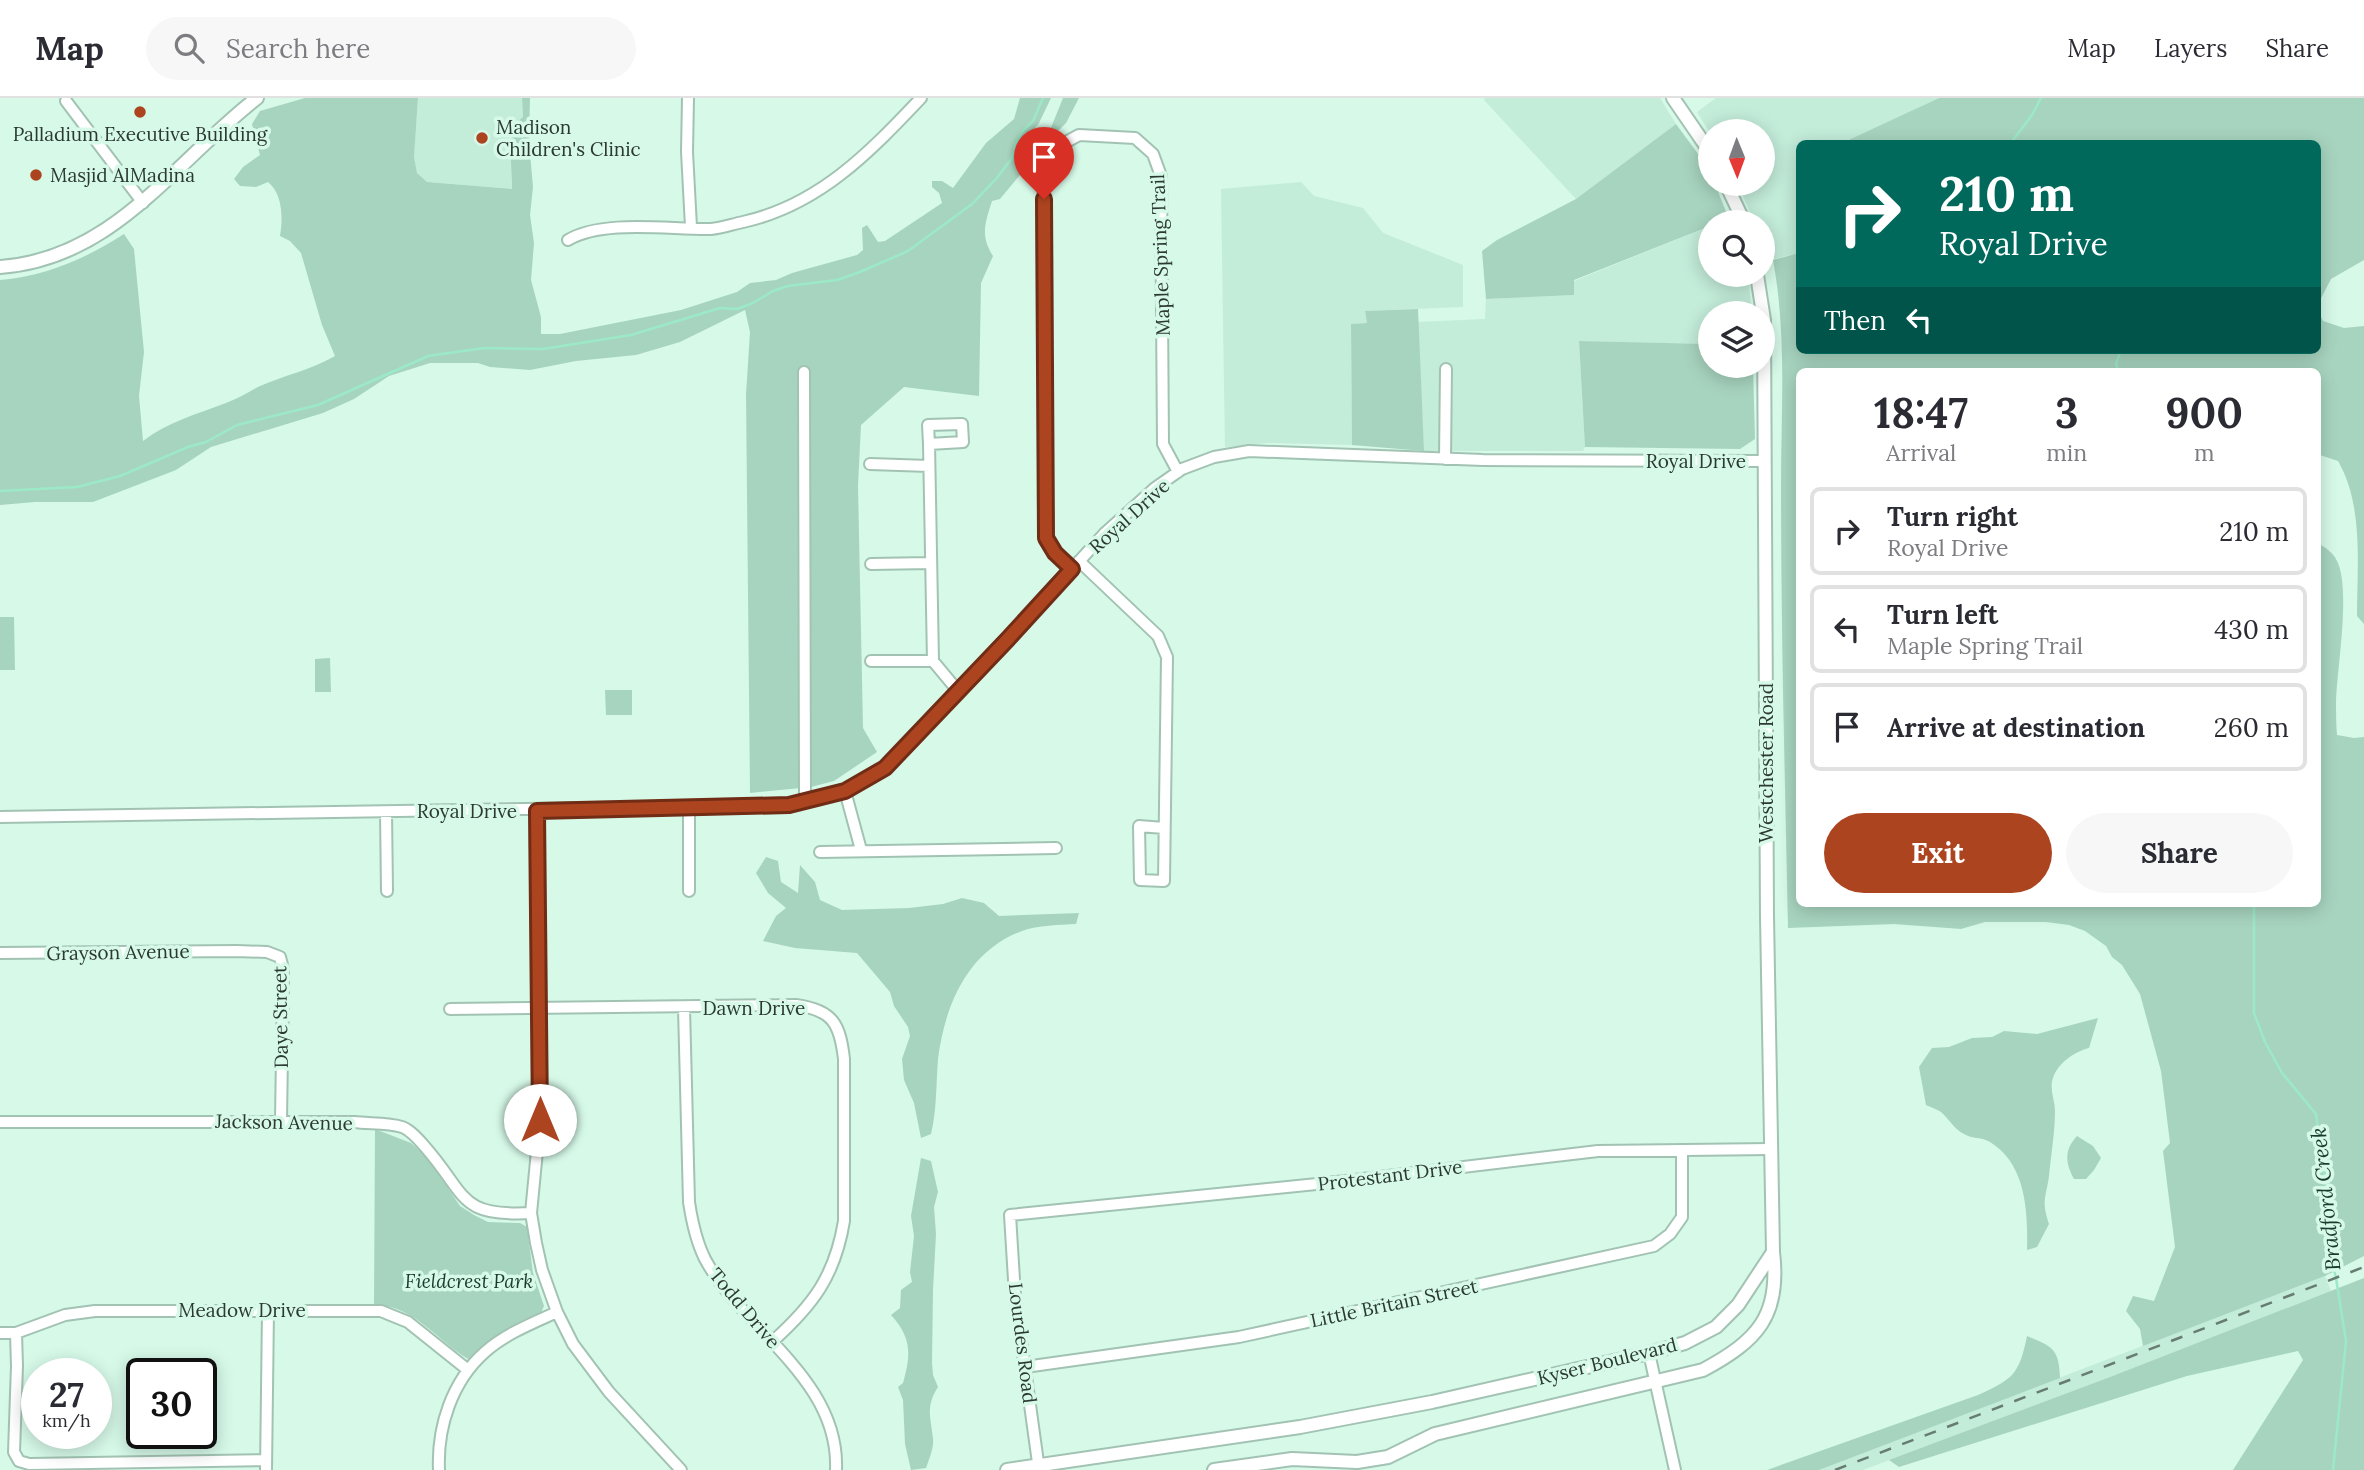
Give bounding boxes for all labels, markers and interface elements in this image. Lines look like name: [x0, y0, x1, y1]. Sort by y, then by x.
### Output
search box: [146, 17, 636, 80]
text: Map: [35, 27, 104, 69]
icon: search: [170, 29, 208, 67]
text: Search here: [226, 32, 370, 65]
text: Map: [2067, 33, 2116, 64]
text: Layers: [2154, 33, 2227, 64]
text: Share: [2265, 33, 2329, 64]
marker: Palladium Executive Building: [132, 104, 148, 120]
place label: Madison Children's Clinic: [496, 115, 641, 161]
north arrow: [1698, 119, 1774, 196]
map controls: [1698, 119, 1775, 378]
place label: Palladium Executive Building: [13, 122, 268, 146]
pin: [1014, 127, 1074, 199]
marker: Madison Children's Clinic: [474, 130, 490, 146]
icon: arrive: [1025, 138, 1063, 176]
text: 210 m: [1939, 162, 2074, 224]
place label: Masjid AlMadina: [50, 163, 195, 187]
marker: Masjid AlMadina: [28, 167, 44, 183]
icon: right: [1824, 168, 1915, 259]
street label: Maple Spring Trail: [1145, 174, 1175, 336]
button: search: [1698, 210, 1775, 287]
text: Royal Drive: [1939, 223, 2108, 264]
button: layers: [1698, 301, 1775, 378]
icon: left: [1900, 301, 1938, 339]
text: Then: [1824, 304, 1886, 337]
text: 18:47: [1874, 386, 1968, 440]
text: 3: [2055, 386, 2079, 440]
text: 900: [2165, 386, 2243, 440]
text: Arrival: [1886, 438, 1956, 467]
text: min: [2046, 438, 2087, 467]
text: m: [2194, 438, 2214, 467]
street label: Royal Drive: [1646, 449, 1746, 473]
street label: Royal Drive: [1084, 474, 1174, 558]
text: Turn right: [1887, 500, 2018, 533]
icon: right: [1828, 512, 1866, 550]
text: 210 m: [2219, 515, 2289, 548]
text: Royal Drive: [1887, 533, 2008, 562]
text: Turn left: [1887, 598, 1998, 631]
icon: left: [1828, 610, 1866, 648]
text: 430 m: [2214, 613, 2289, 646]
text: Maple Spring Trail: [1887, 631, 2083, 660]
street label: Westchester Road: [1754, 683, 1778, 843]
icon: arrive: [1828, 708, 1866, 746]
text: Arrive at destination: [1887, 711, 2145, 744]
text: 260 m: [2214, 711, 2289, 744]
street label: Royal Drive: [417, 799, 517, 823]
button: Exit: [1824, 813, 2052, 893]
button: Share: [2066, 813, 2293, 893]
street label: Grayson Avenue: [46, 939, 190, 965]
street label: Daye Street: [267, 965, 293, 1069]
street label: Dawn Drive: [703, 996, 805, 1020]
position arrow: [503, 1083, 577, 1157]
street label: Jackson Avenue: [214, 1109, 353, 1135]
water label: Bradford Creek: [2305, 1126, 2346, 1272]
street label: Protestant Drive: [1316, 1154, 1464, 1196]
street label: Todd Drive: [704, 1263, 786, 1353]
park label: Fieldcrest Park: [405, 1269, 533, 1293]
street label: Little Britain Street: [1308, 1273, 1480, 1332]
street label: Lourdes Road: [1004, 1281, 1042, 1405]
street label: Meadow Drive: [178, 1298, 306, 1322]
street label: Kyser Boulevard: [1535, 1332, 1679, 1390]
speed limit sign: 30: [126, 1358, 217, 1449]
text: 27: [49, 1372, 84, 1417]
text: km/h: [42, 1409, 91, 1432]

